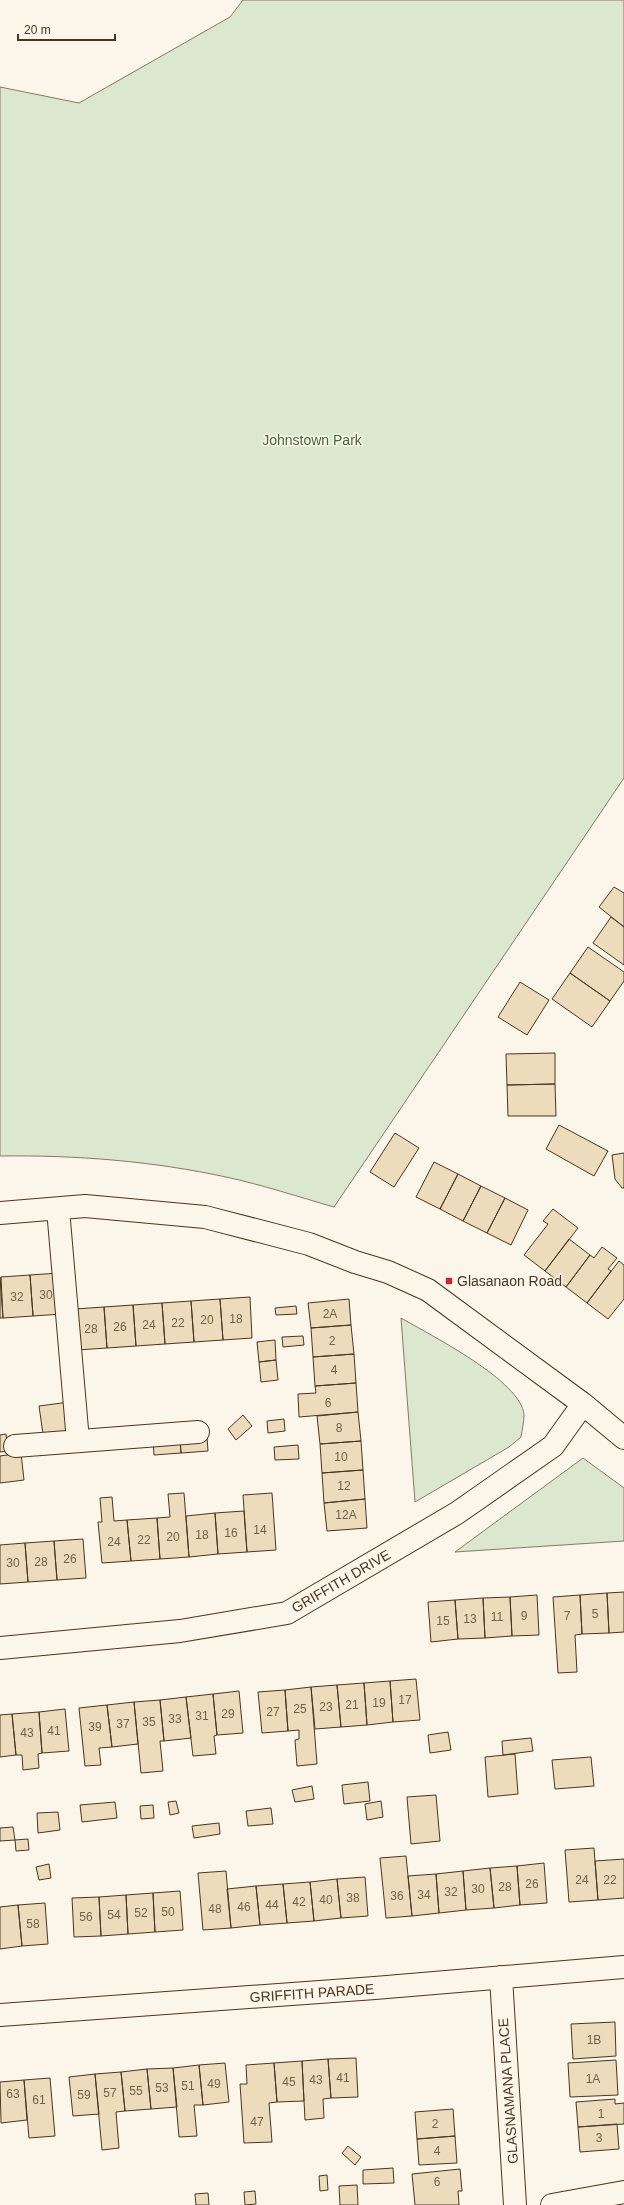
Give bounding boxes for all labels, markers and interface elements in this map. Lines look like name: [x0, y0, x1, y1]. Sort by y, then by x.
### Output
scale bar: [18, 16, 115, 42]
text: 20 m: [24, 23, 51, 37]
park label: Johnstown Park: [262, 432, 363, 448]
place label: Glasanaon Road: [457, 1273, 562, 1289]
marker: Glasanaon Road: [444, 1276, 454, 1286]
house number: 30: [39, 1288, 53, 1302]
house number: 32: [10, 1290, 24, 1304]
house number: 2A: [323, 1307, 337, 1321]
house number: 18: [229, 1312, 243, 1326]
house number: 20: [200, 1313, 214, 1327]
house number: 22: [171, 1316, 185, 1330]
house number: 24: [142, 1318, 156, 1332]
house number: 26: [113, 1320, 127, 1334]
house number: 28: [84, 1322, 98, 1336]
house number: 2: [329, 1334, 336, 1348]
house number: 4: [331, 1363, 338, 1377]
house number: 6: [325, 1396, 332, 1410]
house number: 8: [336, 1421, 343, 1435]
house number: 10: [334, 1450, 348, 1464]
house number: 12: [337, 1479, 351, 1493]
house number: 12A: [335, 1508, 357, 1522]
house number: 14: [253, 1523, 267, 1537]
house number: 16: [224, 1526, 238, 1540]
house number: 18: [195, 1528, 209, 1542]
house number: 20: [166, 1530, 180, 1544]
house number: 22: [137, 1533, 151, 1547]
house number: 24: [107, 1535, 121, 1549]
street label: GRIFFITH DRIVE: [289, 1546, 393, 1616]
house number: 26: [63, 1552, 77, 1566]
house number: 28: [34, 1555, 48, 1569]
house number: 30: [6, 1556, 20, 1570]
house number: 5: [592, 1607, 599, 1621]
house number: 9: [521, 1609, 528, 1623]
house number: 7: [564, 1609, 571, 1623]
house number: 11: [491, 1610, 504, 1624]
house number: 13: [463, 1612, 477, 1626]
house number: 15: [436, 1614, 450, 1628]
house number: 17: [398, 1693, 412, 1707]
house number: 19: [372, 1696, 386, 1710]
house number: 21: [345, 1698, 359, 1712]
house number: 23: [319, 1700, 333, 1714]
house number: 25: [293, 1702, 307, 1716]
house number: 27: [266, 1705, 280, 1719]
house number: 29: [221, 1707, 235, 1721]
house number: 31: [195, 1709, 209, 1723]
house number: 33: [168, 1712, 182, 1726]
house number: 35: [142, 1715, 156, 1729]
house number: 37: [116, 1717, 130, 1731]
house number: 39: [88, 1720, 102, 1734]
house number: 41: [47, 1724, 61, 1738]
house number: 43: [20, 1726, 34, 1740]
house number: 24: [575, 1873, 589, 1887]
house number: 22: [603, 1873, 617, 1887]
house number: 26: [525, 1877, 539, 1891]
house number: 28: [498, 1880, 512, 1894]
house number: 30: [471, 1882, 485, 1896]
house number: 32: [444, 1885, 458, 1899]
house number: 34: [417, 1888, 431, 1902]
house number: 36: [390, 1889, 404, 1903]
house number: 38: [346, 1891, 360, 1905]
house number: 40: [319, 1893, 333, 1907]
house number: 42: [292, 1895, 306, 1909]
house number: 44: [265, 1898, 279, 1912]
house number: 46: [237, 1900, 251, 1914]
house number: 48: [208, 1902, 222, 1916]
house number: 50: [161, 1905, 175, 1919]
house number: 52: [134, 1906, 148, 1920]
house number: 54: [107, 1908, 121, 1922]
house number: 56: [79, 1910, 93, 1924]
house number: 58: [26, 1917, 40, 1931]
street label: GRIFFITH PARADE: [249, 1981, 375, 2005]
street label: GLASNAMANA PLACE: [495, 2017, 521, 2165]
house number: 1B: [587, 2033, 601, 2047]
house number: 41: [336, 2071, 350, 2085]
house number: 1A: [586, 2072, 600, 2086]
house number: 43: [309, 2073, 323, 2087]
house number: 45: [282, 2075, 296, 2089]
house number: 49: [207, 2077, 221, 2091]
house number: 51: [181, 2079, 195, 2093]
house number: 53: [155, 2081, 169, 2095]
house number: 55: [129, 2084, 143, 2098]
house number: 57: [103, 2086, 117, 2100]
house number: 63: [6, 2087, 20, 2101]
house number: 59: [77, 2088, 91, 2102]
house number: 61: [32, 2093, 46, 2107]
house number: 1: [598, 2107, 605, 2121]
house number: 47: [250, 2115, 264, 2129]
house number: 2: [432, 2117, 439, 2131]
house number: 3: [596, 2131, 603, 2145]
house number: 4: [434, 2144, 441, 2158]
house number: 6: [434, 2175, 441, 2189]

